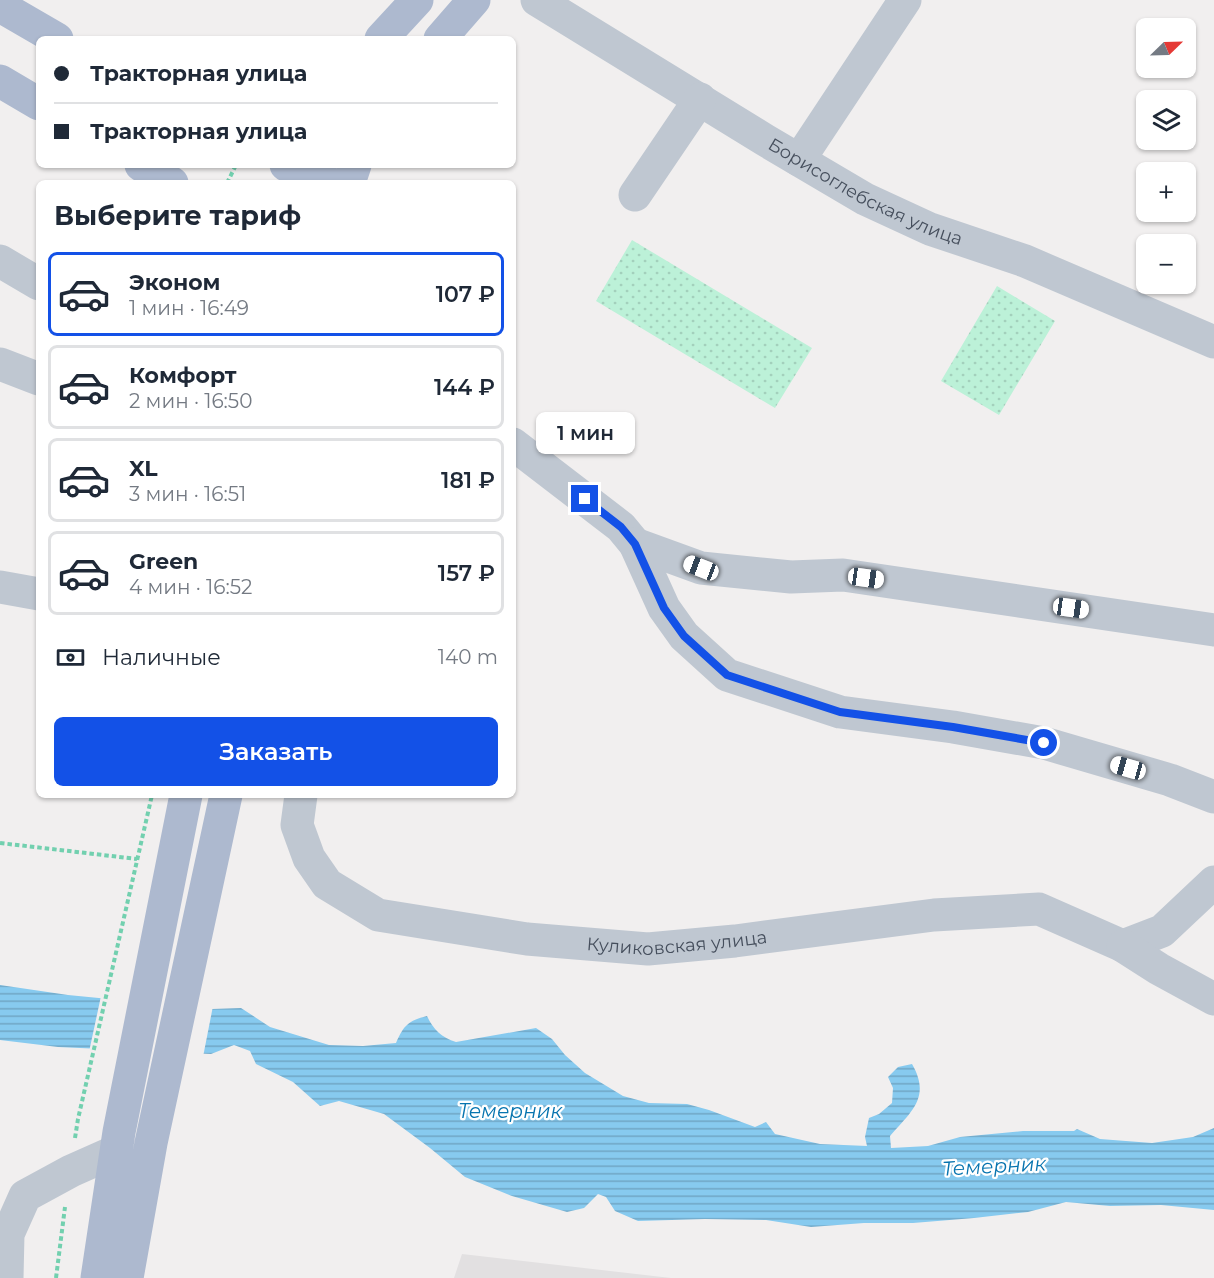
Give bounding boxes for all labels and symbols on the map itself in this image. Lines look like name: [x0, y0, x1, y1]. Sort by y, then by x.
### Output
north arrow: [1136, 18, 1196, 78]
street label: Борисоглебская улица: [764, 133, 965, 250]
callout: 1 мин: [536, 412, 634, 454]
route end: [571, 485, 598, 512]
car: [681, 553, 721, 583]
car: [847, 567, 885, 589]
car: [1052, 597, 1090, 619]
route start: [1030, 729, 1057, 756]
car: [1108, 754, 1148, 782]
street label: Куликовская улица: [586, 926, 768, 960]
water label: Темерник: [458, 1099, 563, 1123]
water label: Темерник: [941, 1151, 1048, 1181]

